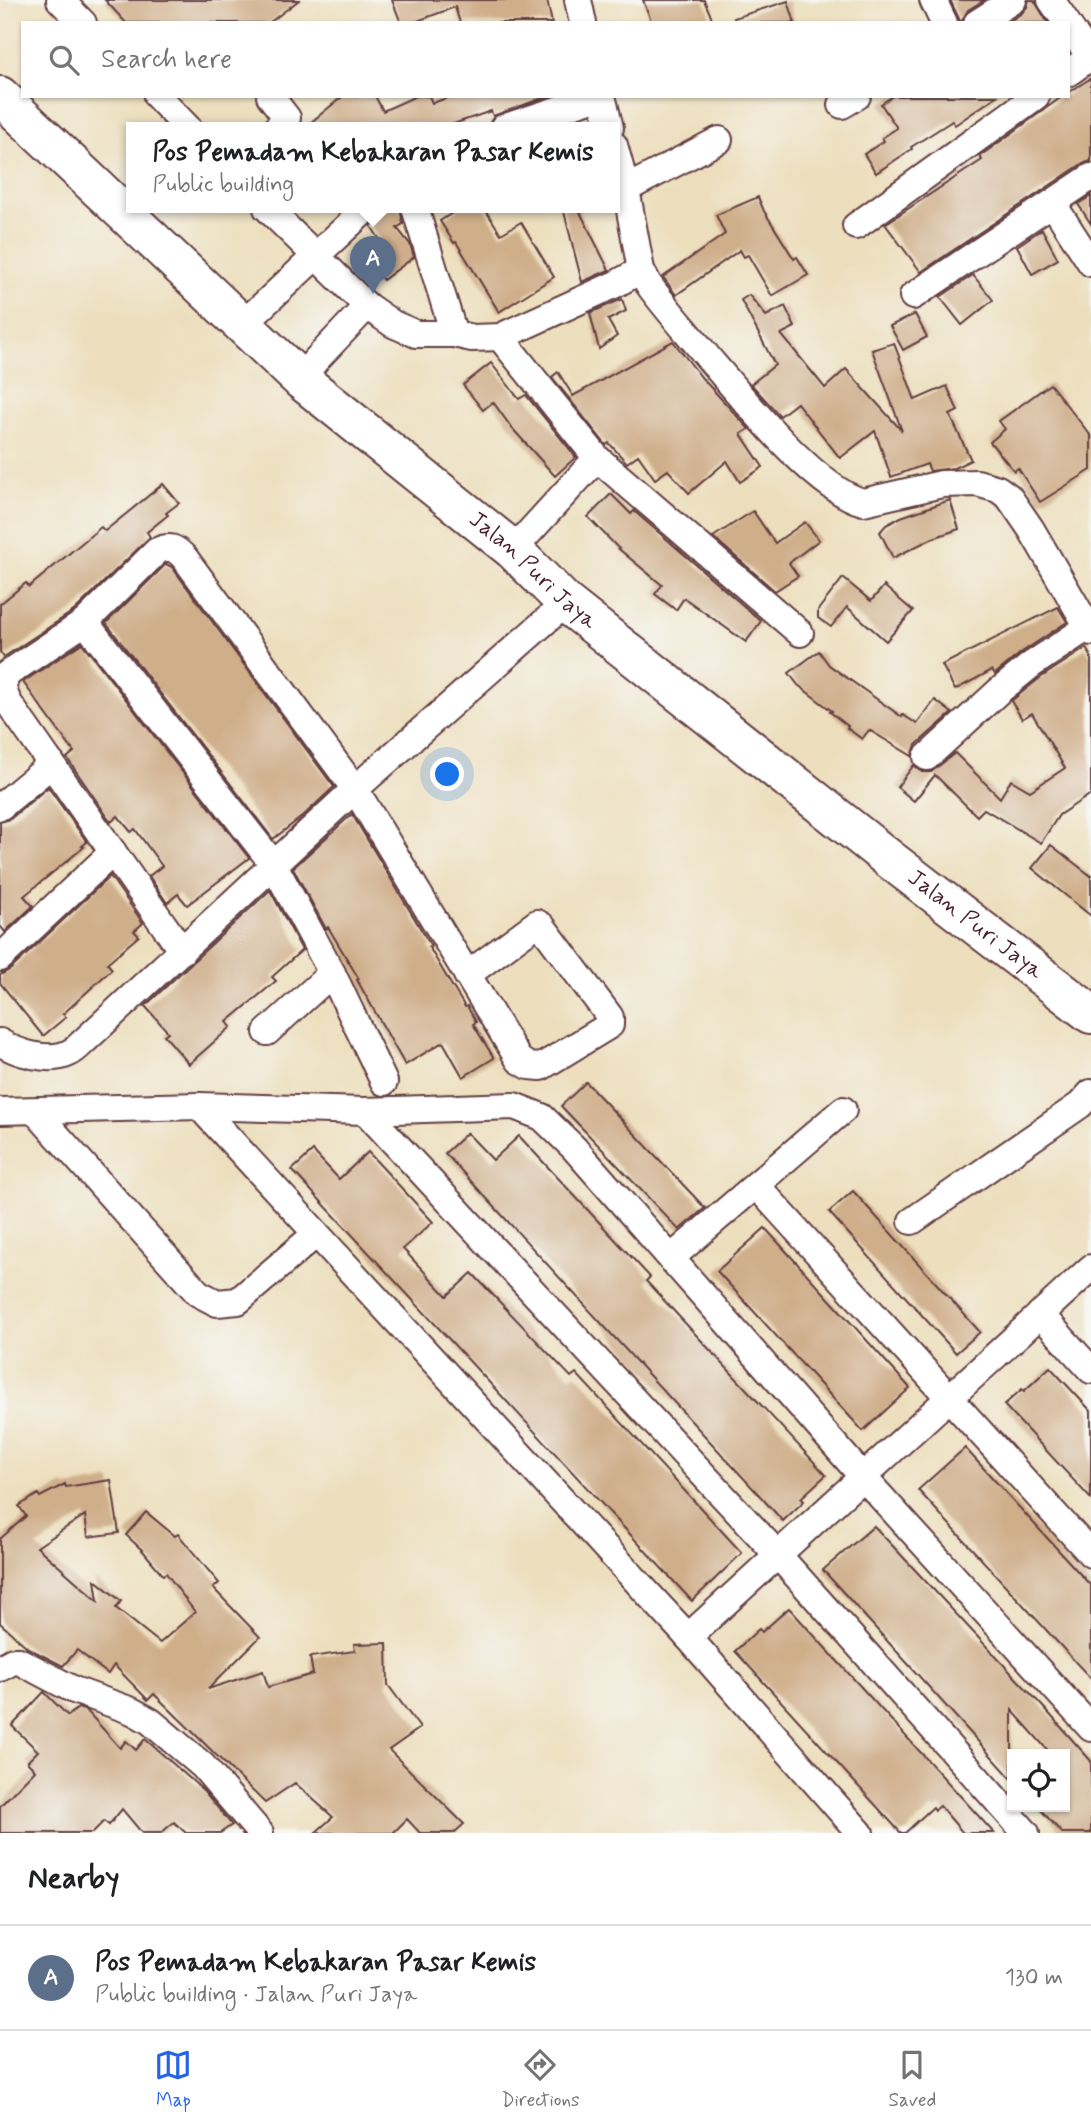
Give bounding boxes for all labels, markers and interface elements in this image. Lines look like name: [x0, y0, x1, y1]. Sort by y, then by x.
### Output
search box: [21, 21, 1070, 98]
icon: search: [45, 41, 83, 79]
text: Search here: [101, 43, 232, 77]
popup: [126, 122, 620, 213]
text: Pos Pemadam Kebakaran Pasar Kemis: [152, 136, 594, 170]
text: Public building: [152, 170, 294, 200]
pin: A: [350, 236, 396, 294]
street label: Jalan Puri Jaya: [462, 505, 603, 637]
your location: [430, 757, 464, 791]
street label: Jalan Puri Jaya: [901, 863, 1049, 986]
map controls: [1007, 1749, 1070, 1812]
button: locate: [1007, 1749, 1070, 1812]
text: Nearby: [28, 1859, 119, 1898]
text: Pos Pemadam Kebakaran Pasar Kemis: [95, 1946, 536, 1980]
text: A: [43, 1963, 59, 1993]
text: 130 m: [1005, 1963, 1063, 1993]
text: Public building · Jalan Puri Jaya: [95, 1980, 417, 2010]
tab: Map: [154, 2046, 192, 2113]
tab: Directions: [501, 2046, 580, 2113]
tab: Saved: [888, 2046, 936, 2113]

